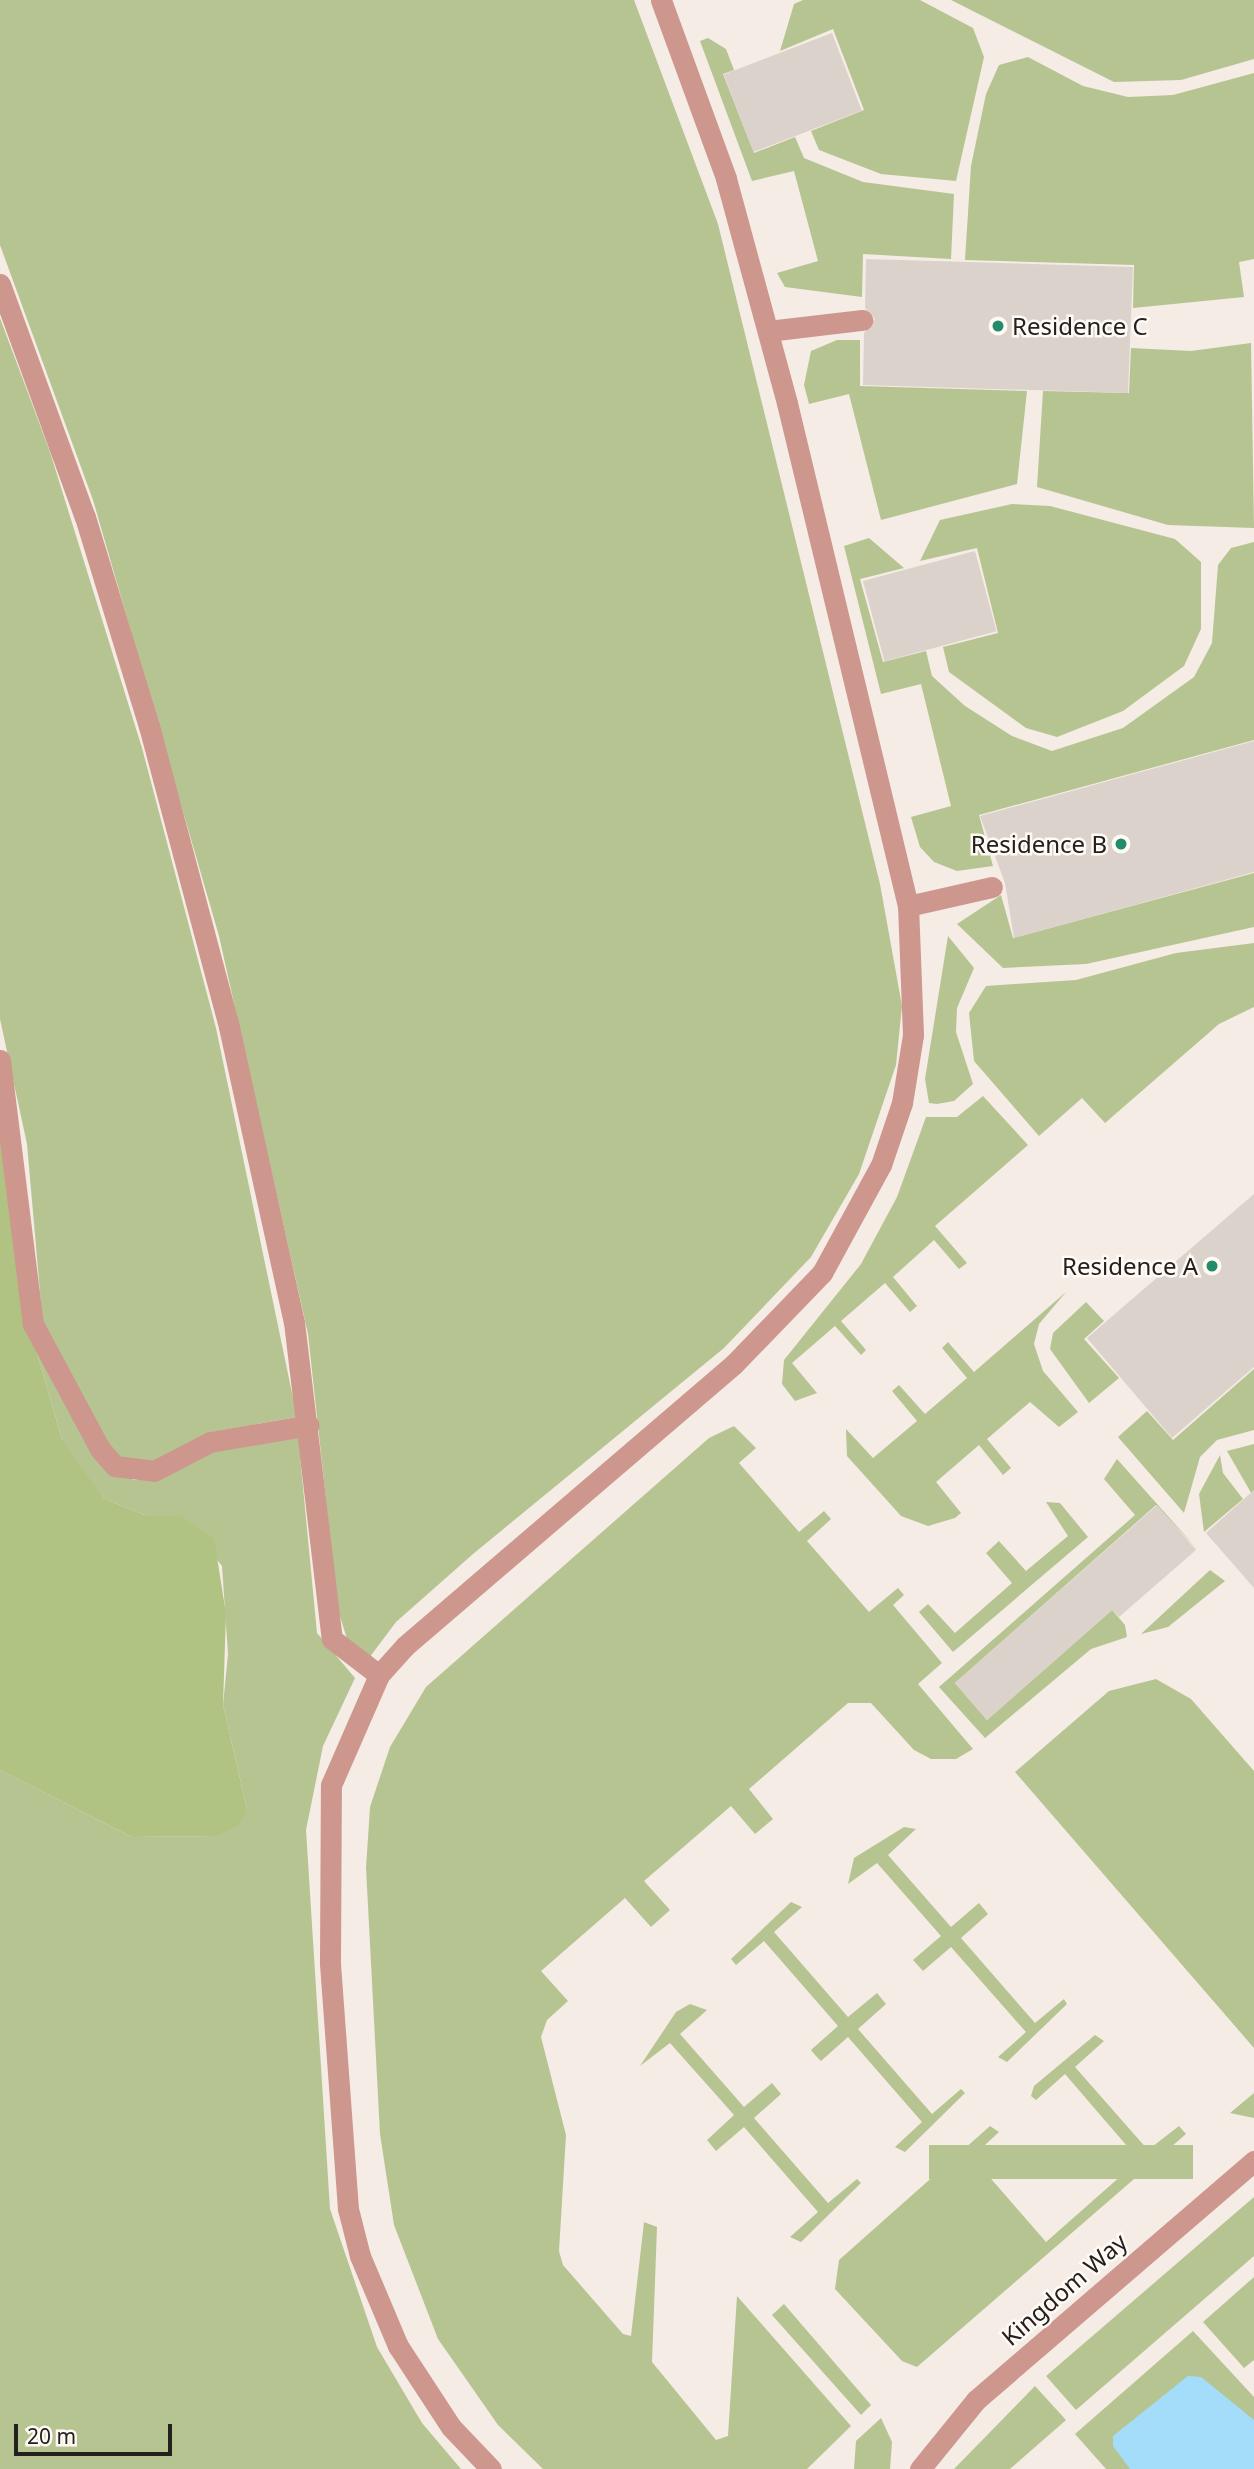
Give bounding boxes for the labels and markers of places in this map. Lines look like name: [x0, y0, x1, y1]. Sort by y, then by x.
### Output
place label: Residence C: [1012, 312, 1148, 340]
marker: Residence C: [990, 318, 1006, 334]
place label: Residence B: [971, 830, 1107, 858]
marker: Residence B: [1113, 836, 1129, 852]
place label: Residence A: [1062, 1252, 1198, 1280]
marker: Residence A: [1204, 1258, 1220, 1274]

